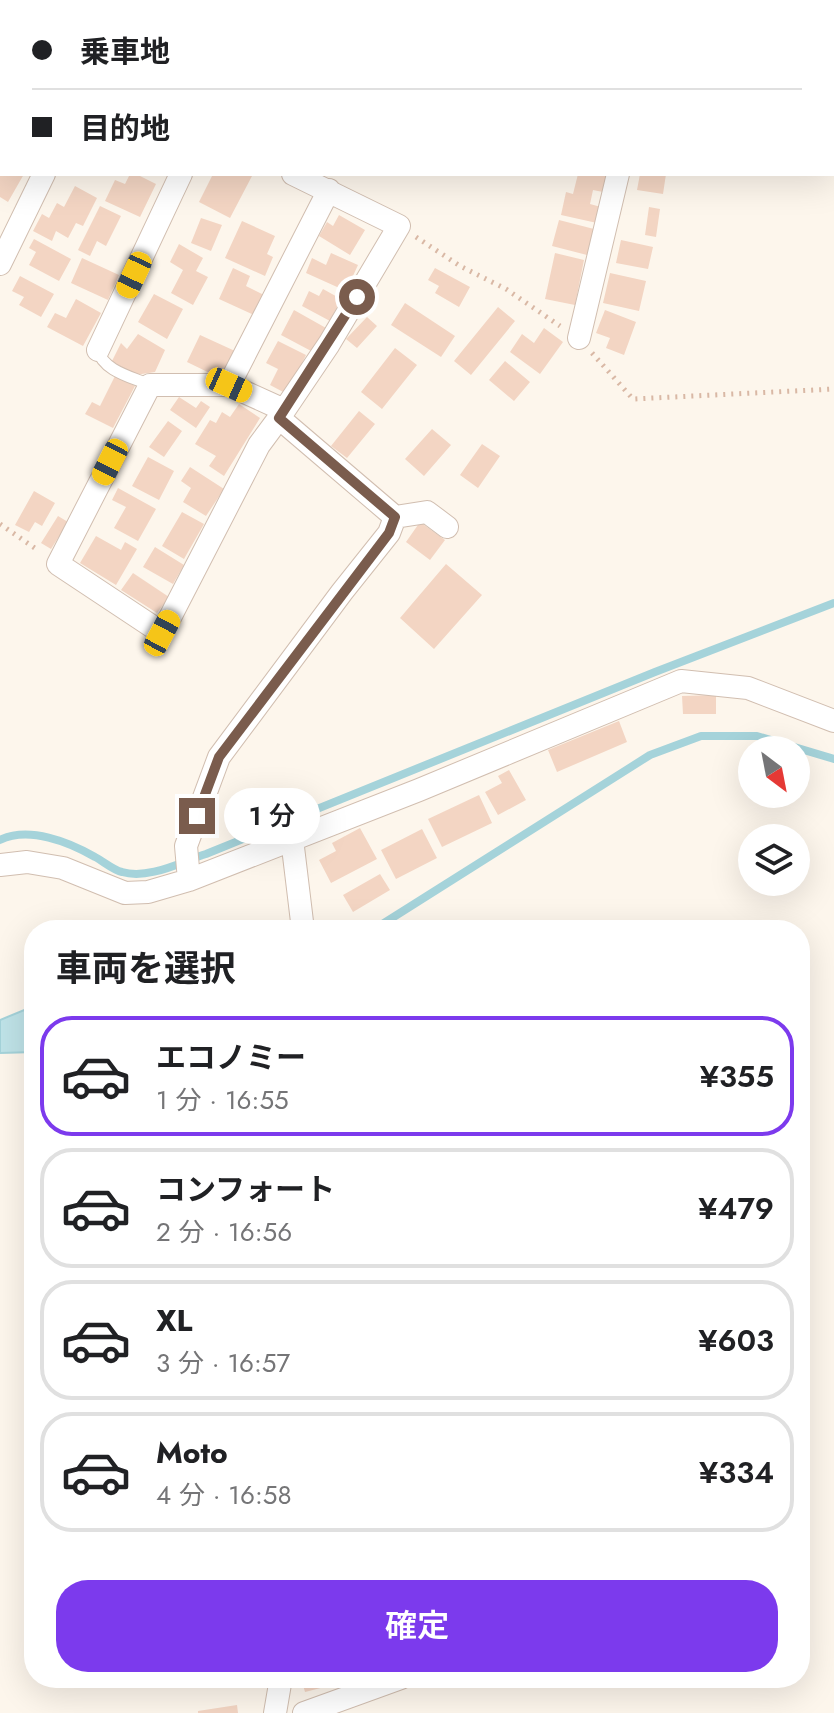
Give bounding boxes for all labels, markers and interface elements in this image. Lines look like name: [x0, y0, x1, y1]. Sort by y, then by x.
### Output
text: 乗車地: [80, 30, 170, 73]
text: 目的地: [80, 107, 170, 150]
car: [113, 248, 155, 302]
route start: [339, 279, 375, 315]
car: [202, 364, 256, 406]
car: [88, 435, 132, 489]
car: [140, 606, 184, 660]
north arrow: [738, 736, 810, 808]
map controls: [738, 736, 810, 896]
callout: 1 分: [225, 788, 321, 844]
text: 1 分: [249, 797, 295, 835]
route end: [179, 798, 215, 834]
button: layers: [738, 824, 810, 896]
text: 車両を選択: [56, 942, 236, 994]
text: エコノミー: [156, 1036, 306, 1079]
icon: car: [60, 1040, 132, 1112]
text: ¥355: [700, 1055, 774, 1098]
text: 1 分 · 16:55: [156, 1081, 289, 1119]
text: コンフォート: [156, 1168, 335, 1211]
icon: car: [60, 1172, 132, 1244]
text: ¥479: [698, 1187, 774, 1230]
text: 2 分 · 16:56: [156, 1213, 292, 1251]
text: XL: [156, 1299, 192, 1342]
icon: car: [60, 1304, 132, 1376]
text: ¥603: [698, 1319, 774, 1362]
text: 3 分 · 16:57: [156, 1344, 290, 1382]
text: Moto: [156, 1431, 228, 1474]
icon: car: [60, 1436, 132, 1508]
text: ¥334: [699, 1451, 774, 1494]
text: 4 分 · 16:58: [156, 1476, 292, 1514]
button: 確定: [56, 1580, 778, 1672]

